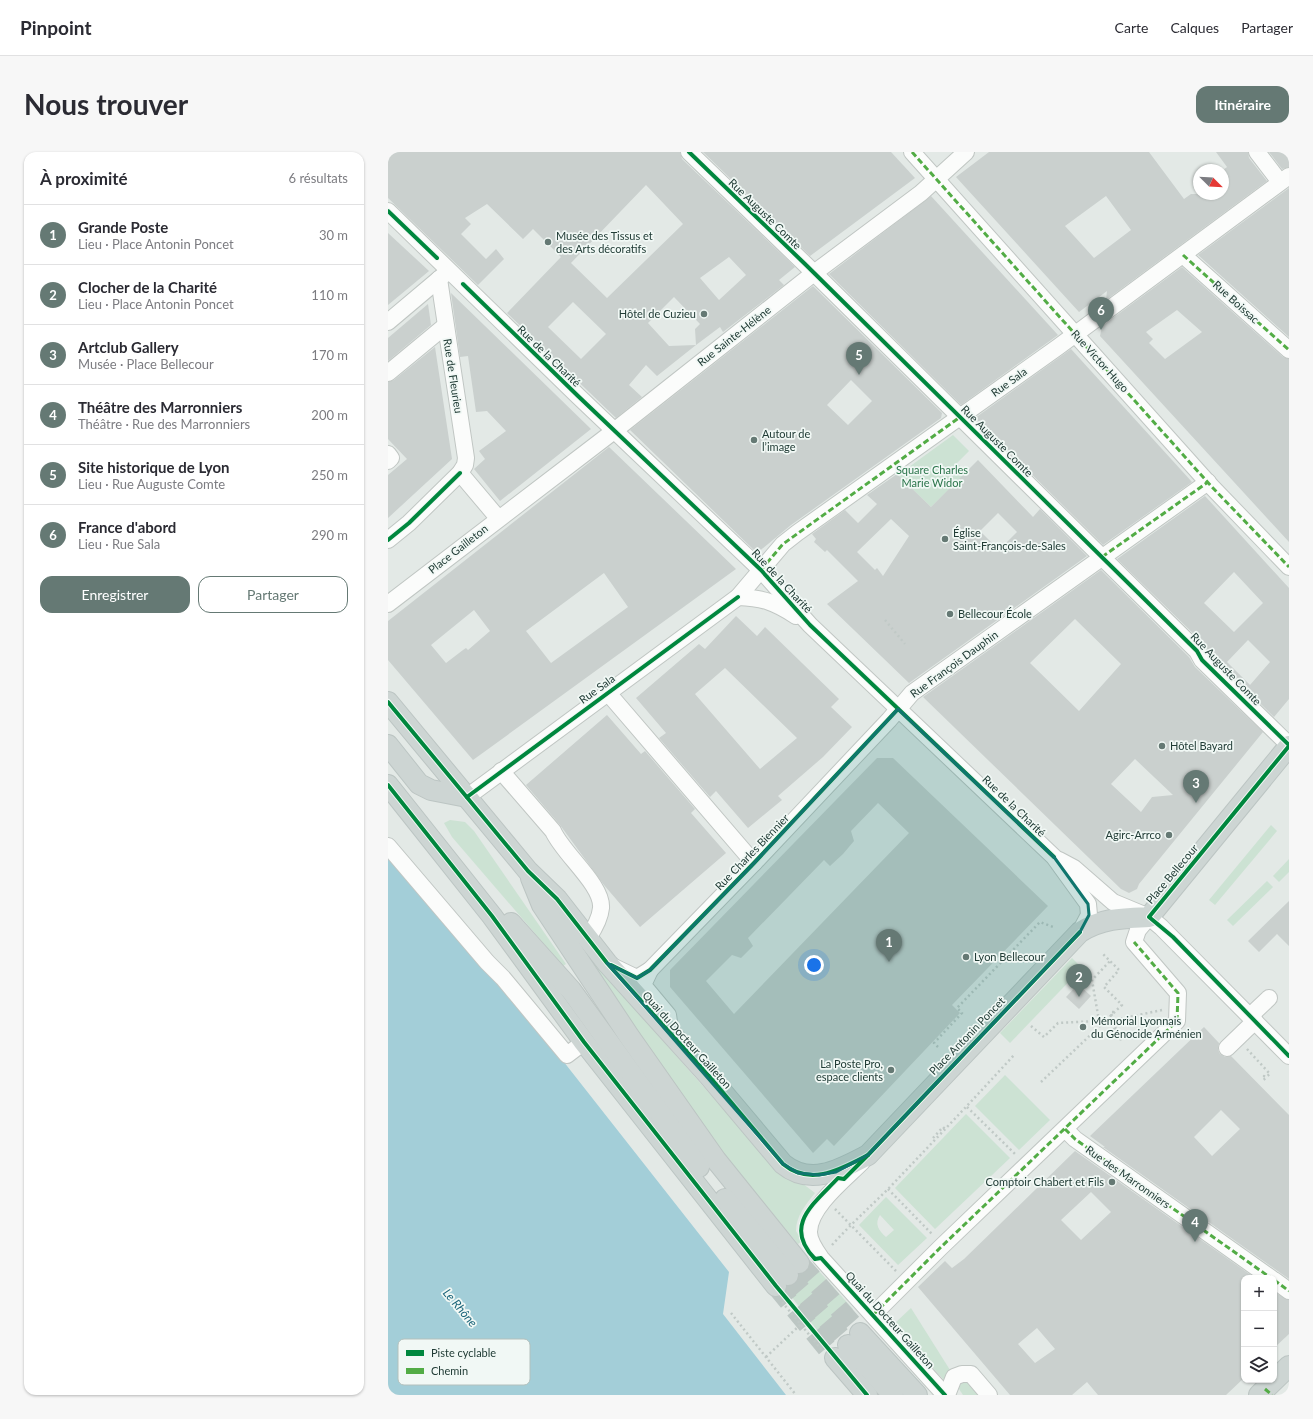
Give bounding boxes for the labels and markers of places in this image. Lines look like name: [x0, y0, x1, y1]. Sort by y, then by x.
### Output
place label: Musée des Tissus et des Arts décoratifs: [556, 229, 653, 255]
marker: Musée des Tissus et des Arts décoratifs: [543, 237, 553, 247]
pin: 6: [1088, 297, 1114, 330]
place label: Hôtel de Cuzieu: [619, 307, 696, 320]
marker: Hôtel de Cuzieu: [699, 309, 709, 319]
pin: 5: [846, 342, 872, 375]
place label: Autour de l’image: [762, 427, 810, 453]
marker: Autour de l’image: [749, 435, 759, 445]
place label: Église Saint-François-de-Sales: [953, 526, 1066, 552]
marker: Église Saint-François-de-Sales: [940, 534, 950, 544]
place label: Bellecour École: [958, 607, 1032, 620]
marker: Bellecour École: [945, 609, 955, 619]
place label: Hôtel Bayard: [1170, 739, 1233, 752]
marker: Hôtel Bayard: [1157, 741, 1167, 751]
pin: 3: [1183, 770, 1209, 803]
place label: Agirc-Arrco: [1106, 828, 1161, 841]
marker: Agirc-Arrco: [1164, 830, 1174, 840]
pin: 1: [876, 929, 902, 962]
place label: Lyon Bellecour: [974, 950, 1045, 963]
marker: Lyon Bellecour: [961, 952, 971, 962]
pin: 2: [1066, 964, 1092, 997]
place label: Mémorial Lyonnais du Génocide Arménien: [1091, 1014, 1202, 1040]
marker: Mémorial Lyonnais du Génocide Arménien: [1078, 1022, 1088, 1032]
place label: La Poste Pro, espace clients: [816, 1057, 883, 1083]
marker: La Poste Pro, espace clients: [886, 1065, 896, 1075]
place label: Comptoir Chabert et Fils: [986, 1175, 1104, 1188]
marker: Comptoir Chabert et Fils: [1107, 1177, 1117, 1187]
pin: 4: [1182, 1209, 1208, 1242]

